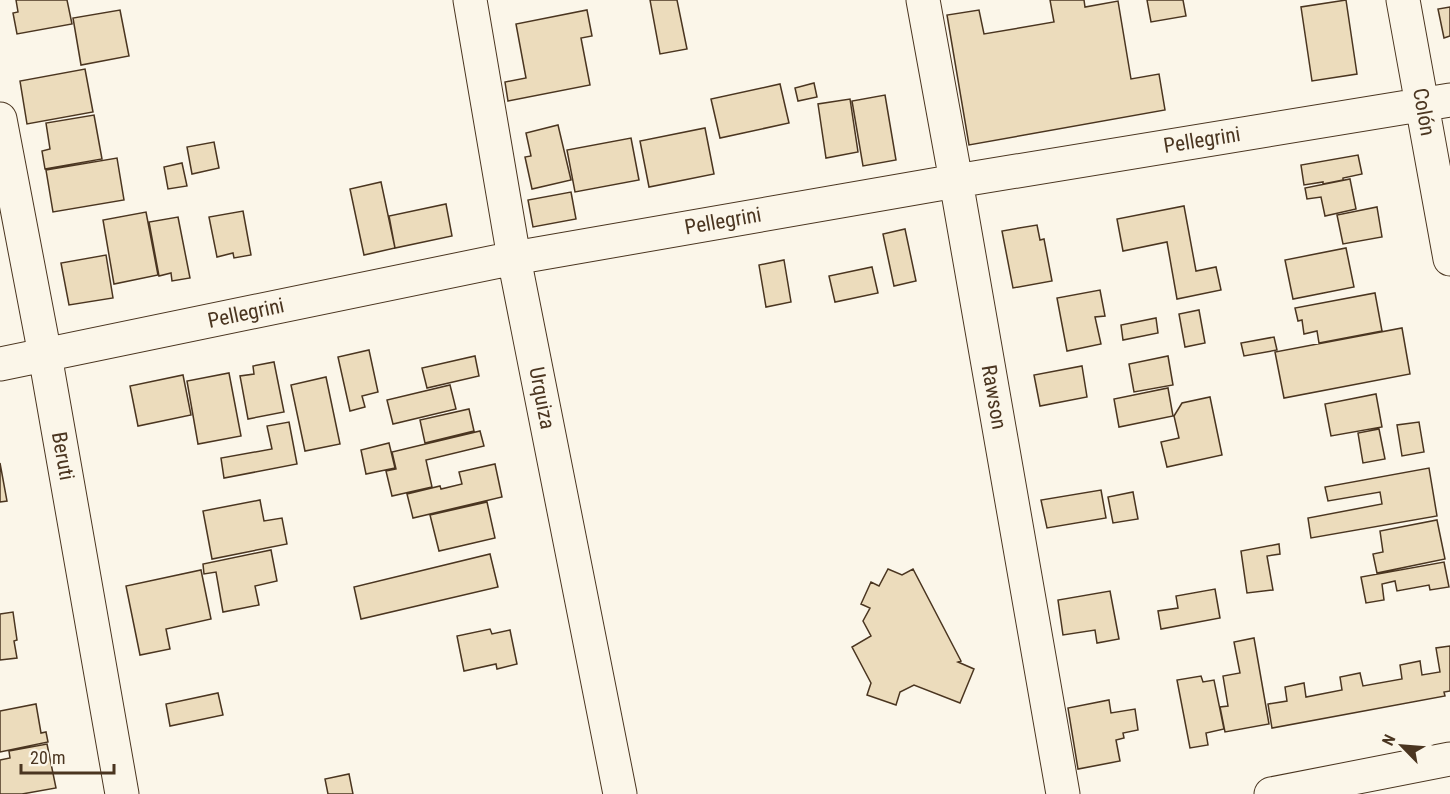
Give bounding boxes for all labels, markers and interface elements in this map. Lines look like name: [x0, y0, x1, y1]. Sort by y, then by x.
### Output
street label: Colón: [1408, 86, 1440, 138]
street label: Pellegrini: [1162, 122, 1242, 158]
street label: Pellegrini: [683, 202, 763, 240]
street label: Pellegrini: [206, 293, 286, 333]
street label: Rawson: [977, 363, 1011, 431]
street label: Urquiza: [524, 365, 560, 431]
street label: Beruti: [47, 430, 79, 482]
north arrow: [1372, 716, 1432, 776]
text: N: [1378, 731, 1400, 748]
scale bar: [21, 737, 114, 775]
text: 20 m: [30, 747, 65, 768]

